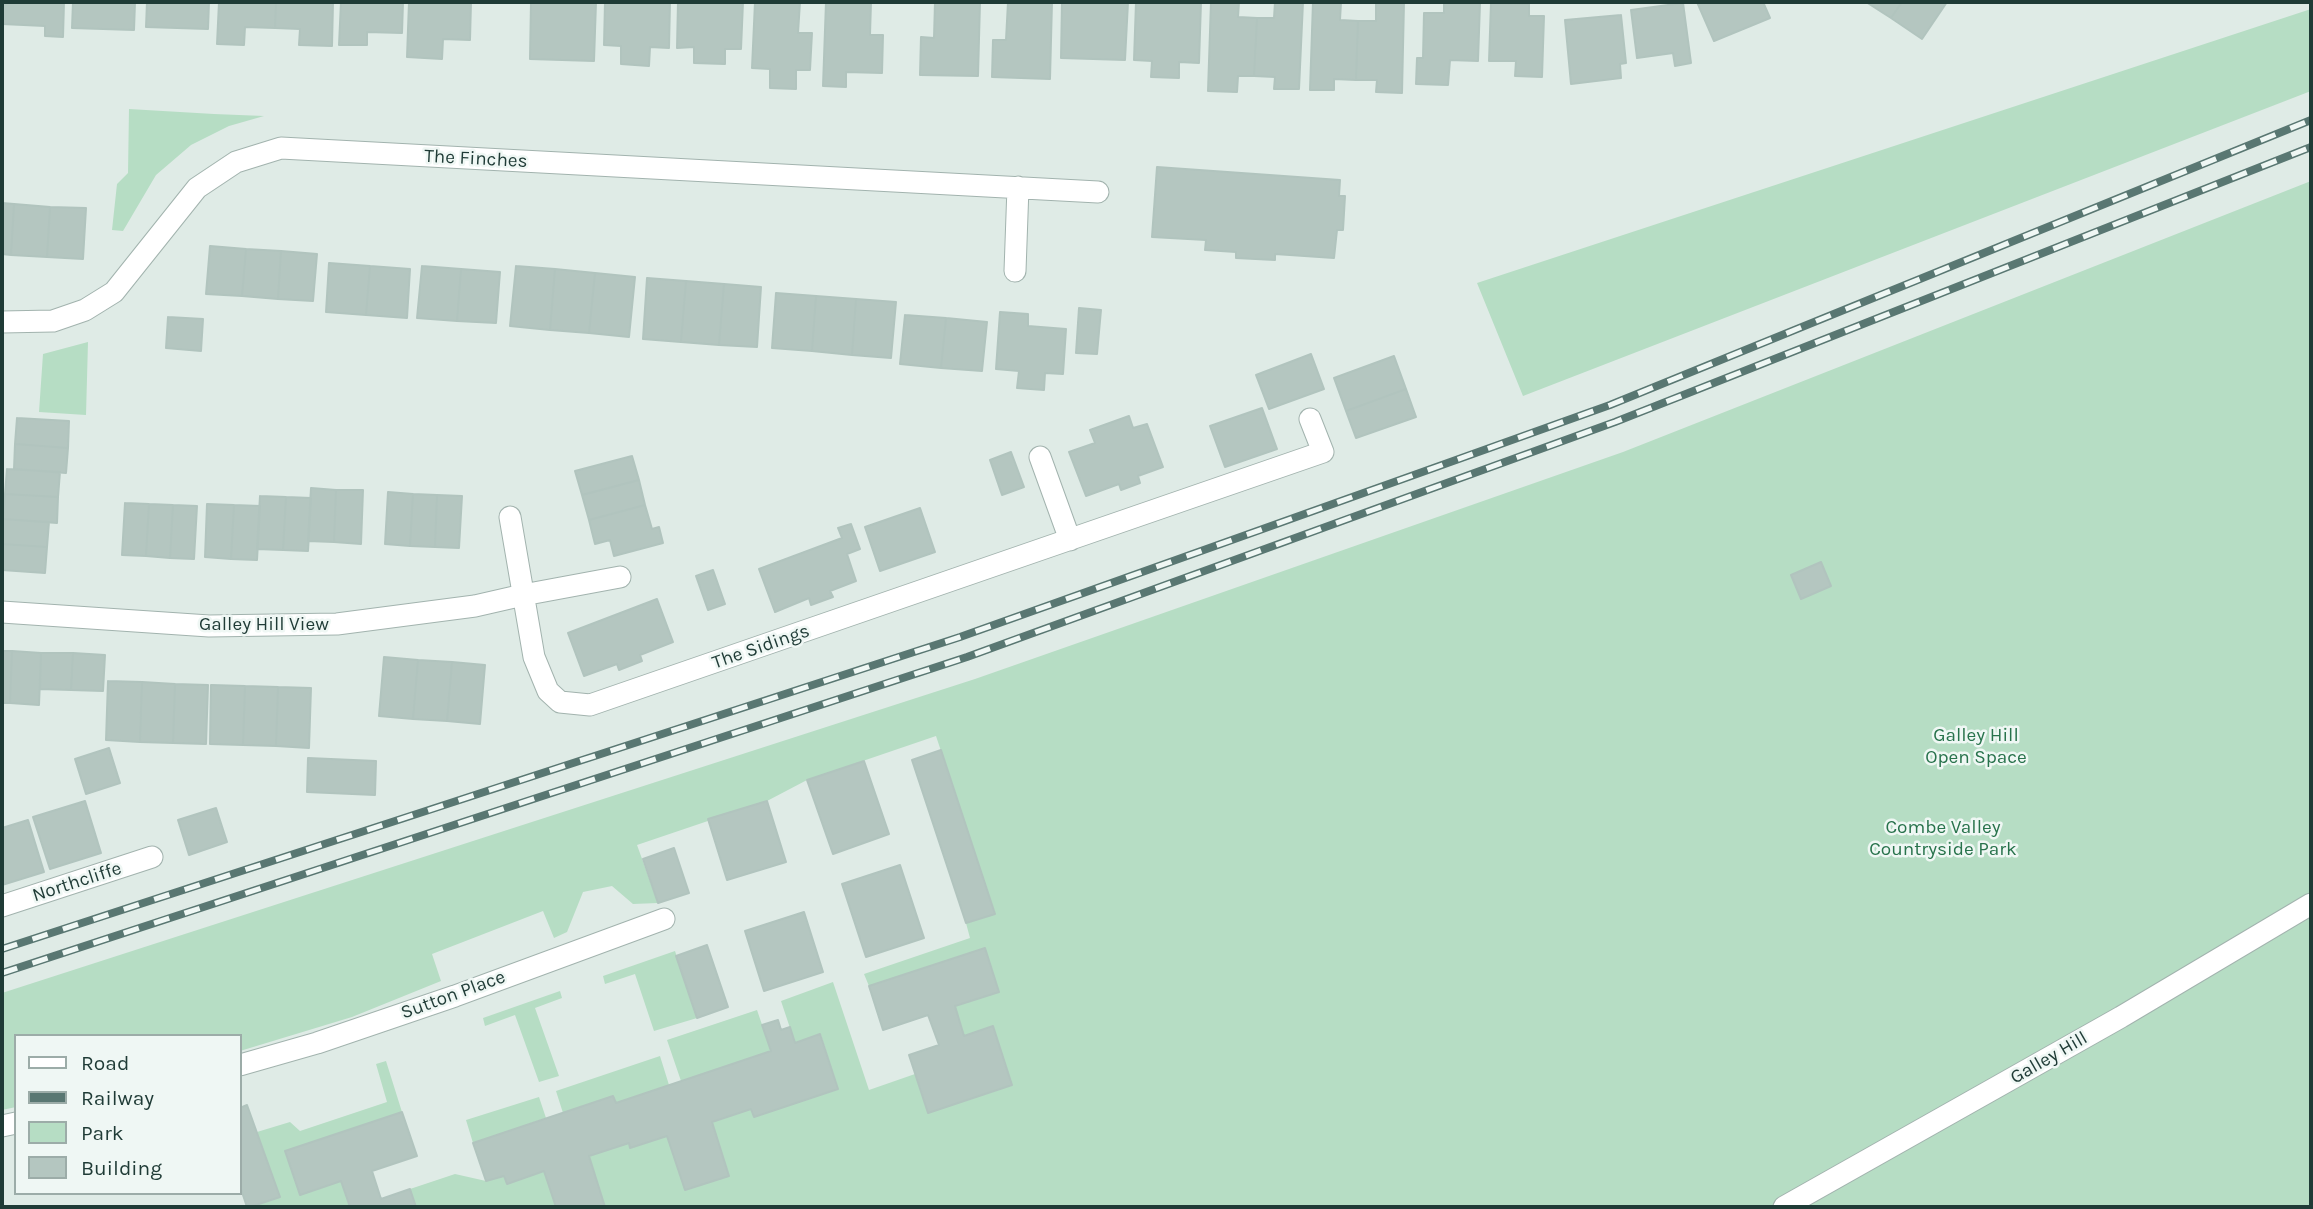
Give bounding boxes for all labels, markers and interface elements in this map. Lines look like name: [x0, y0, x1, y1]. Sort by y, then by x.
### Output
street label: The Finches: [424, 145, 528, 173]
street label: Galley Hill View: [199, 614, 329, 636]
street label: The Sidings: [709, 620, 813, 674]
park label: Galley Hill Open Space: [1925, 725, 2027, 769]
park label: Combe Valley Countryside Park: [1869, 817, 2017, 861]
street label: Northcliffe: [30, 857, 124, 907]
street label: Sutton Place: [398, 966, 508, 1024]
street label: Galley Hill: [2006, 1027, 2092, 1089]
legend: [14, 1034, 242, 1195]
text: Road: [81, 1051, 129, 1075]
text: Railway: [81, 1086, 154, 1110]
text: Park: [81, 1121, 124, 1145]
text: Building: [81, 1156, 162, 1180]

